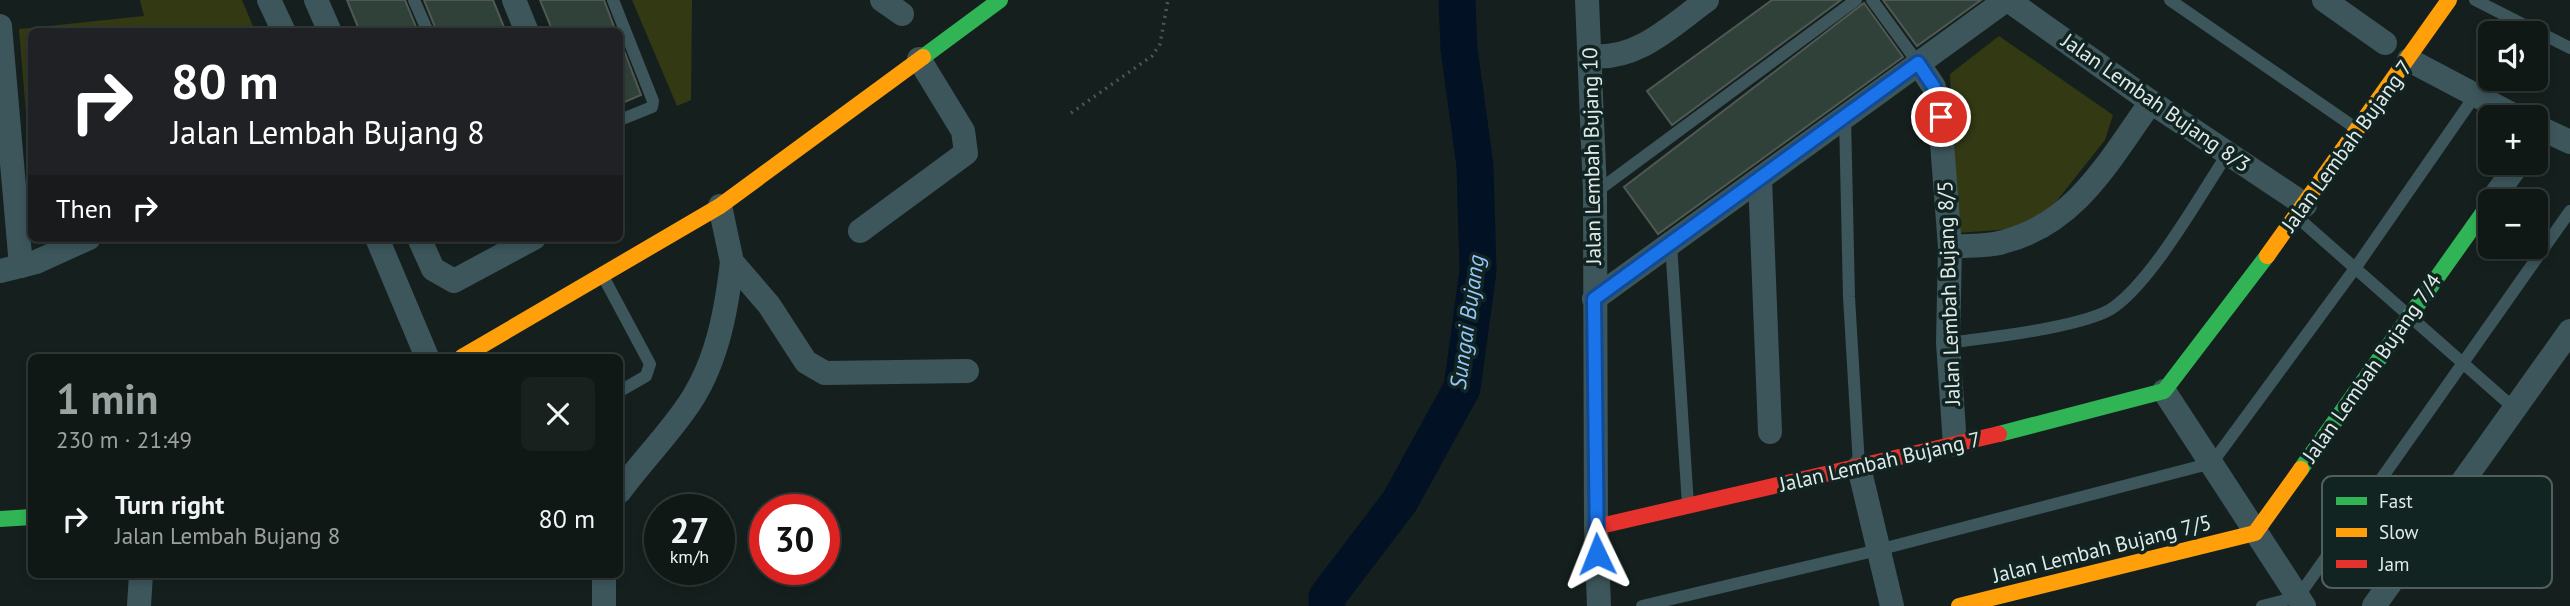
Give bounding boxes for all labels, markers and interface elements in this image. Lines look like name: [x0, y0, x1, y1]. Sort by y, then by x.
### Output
map controls: [2478, 21, 2548, 259]
button: sound: [2478, 21, 2548, 91]
street label: Jalan Lembah Bujang 8/3: [2056, 27, 2256, 178]
street label: Jalan Lembah Bujang 10: [1576, 47, 1607, 266]
text: 80 m: [171, 49, 278, 113]
street label: Jalan Lembah Bujang 7: [2275, 55, 2418, 238]
icon: right: [56, 56, 147, 147]
pin: [1911, 87, 1971, 147]
icon: arrive: [1922, 98, 1960, 136]
button: +: [2478, 105, 2548, 175]
text: Jalan Lembah Bujang 8: [171, 111, 485, 153]
street label: Jalan Lembah Bujang 8/5: [1931, 180, 1966, 407]
icon: right: [126, 189, 164, 227]
button: −: [2478, 189, 2548, 259]
text: Then: [56, 192, 112, 225]
water label: Sungai Bujang: [1443, 253, 1490, 391]
street label: Jalan Lembah Bujang 7/4: [2296, 268, 2447, 468]
text: 1 min: [56, 371, 158, 426]
button: close: [521, 377, 595, 451]
text: 230 m · 21:49: [56, 425, 192, 454]
street label: Jalan Lembah Bujang 7: [1776, 425, 1983, 498]
legend: [2322, 476, 2552, 588]
text: Turn right: [115, 488, 224, 521]
text: Fast: [2379, 489, 2413, 513]
speed limit sign: 30: [749, 494, 840, 585]
icon: right: [56, 500, 94, 538]
text: 80 m: [539, 502, 595, 535]
text: 27: [670, 507, 709, 553]
street label: Jalan Lembah Bujang 7/5: [1989, 508, 2214, 589]
position arrow: [1560, 517, 1634, 591]
text: Slow: [2379, 520, 2419, 544]
text: Jalan Lembah Bujang 8: [115, 521, 340, 550]
text: km/h: [670, 545, 709, 568]
text: Jam: [2378, 552, 2409, 576]

